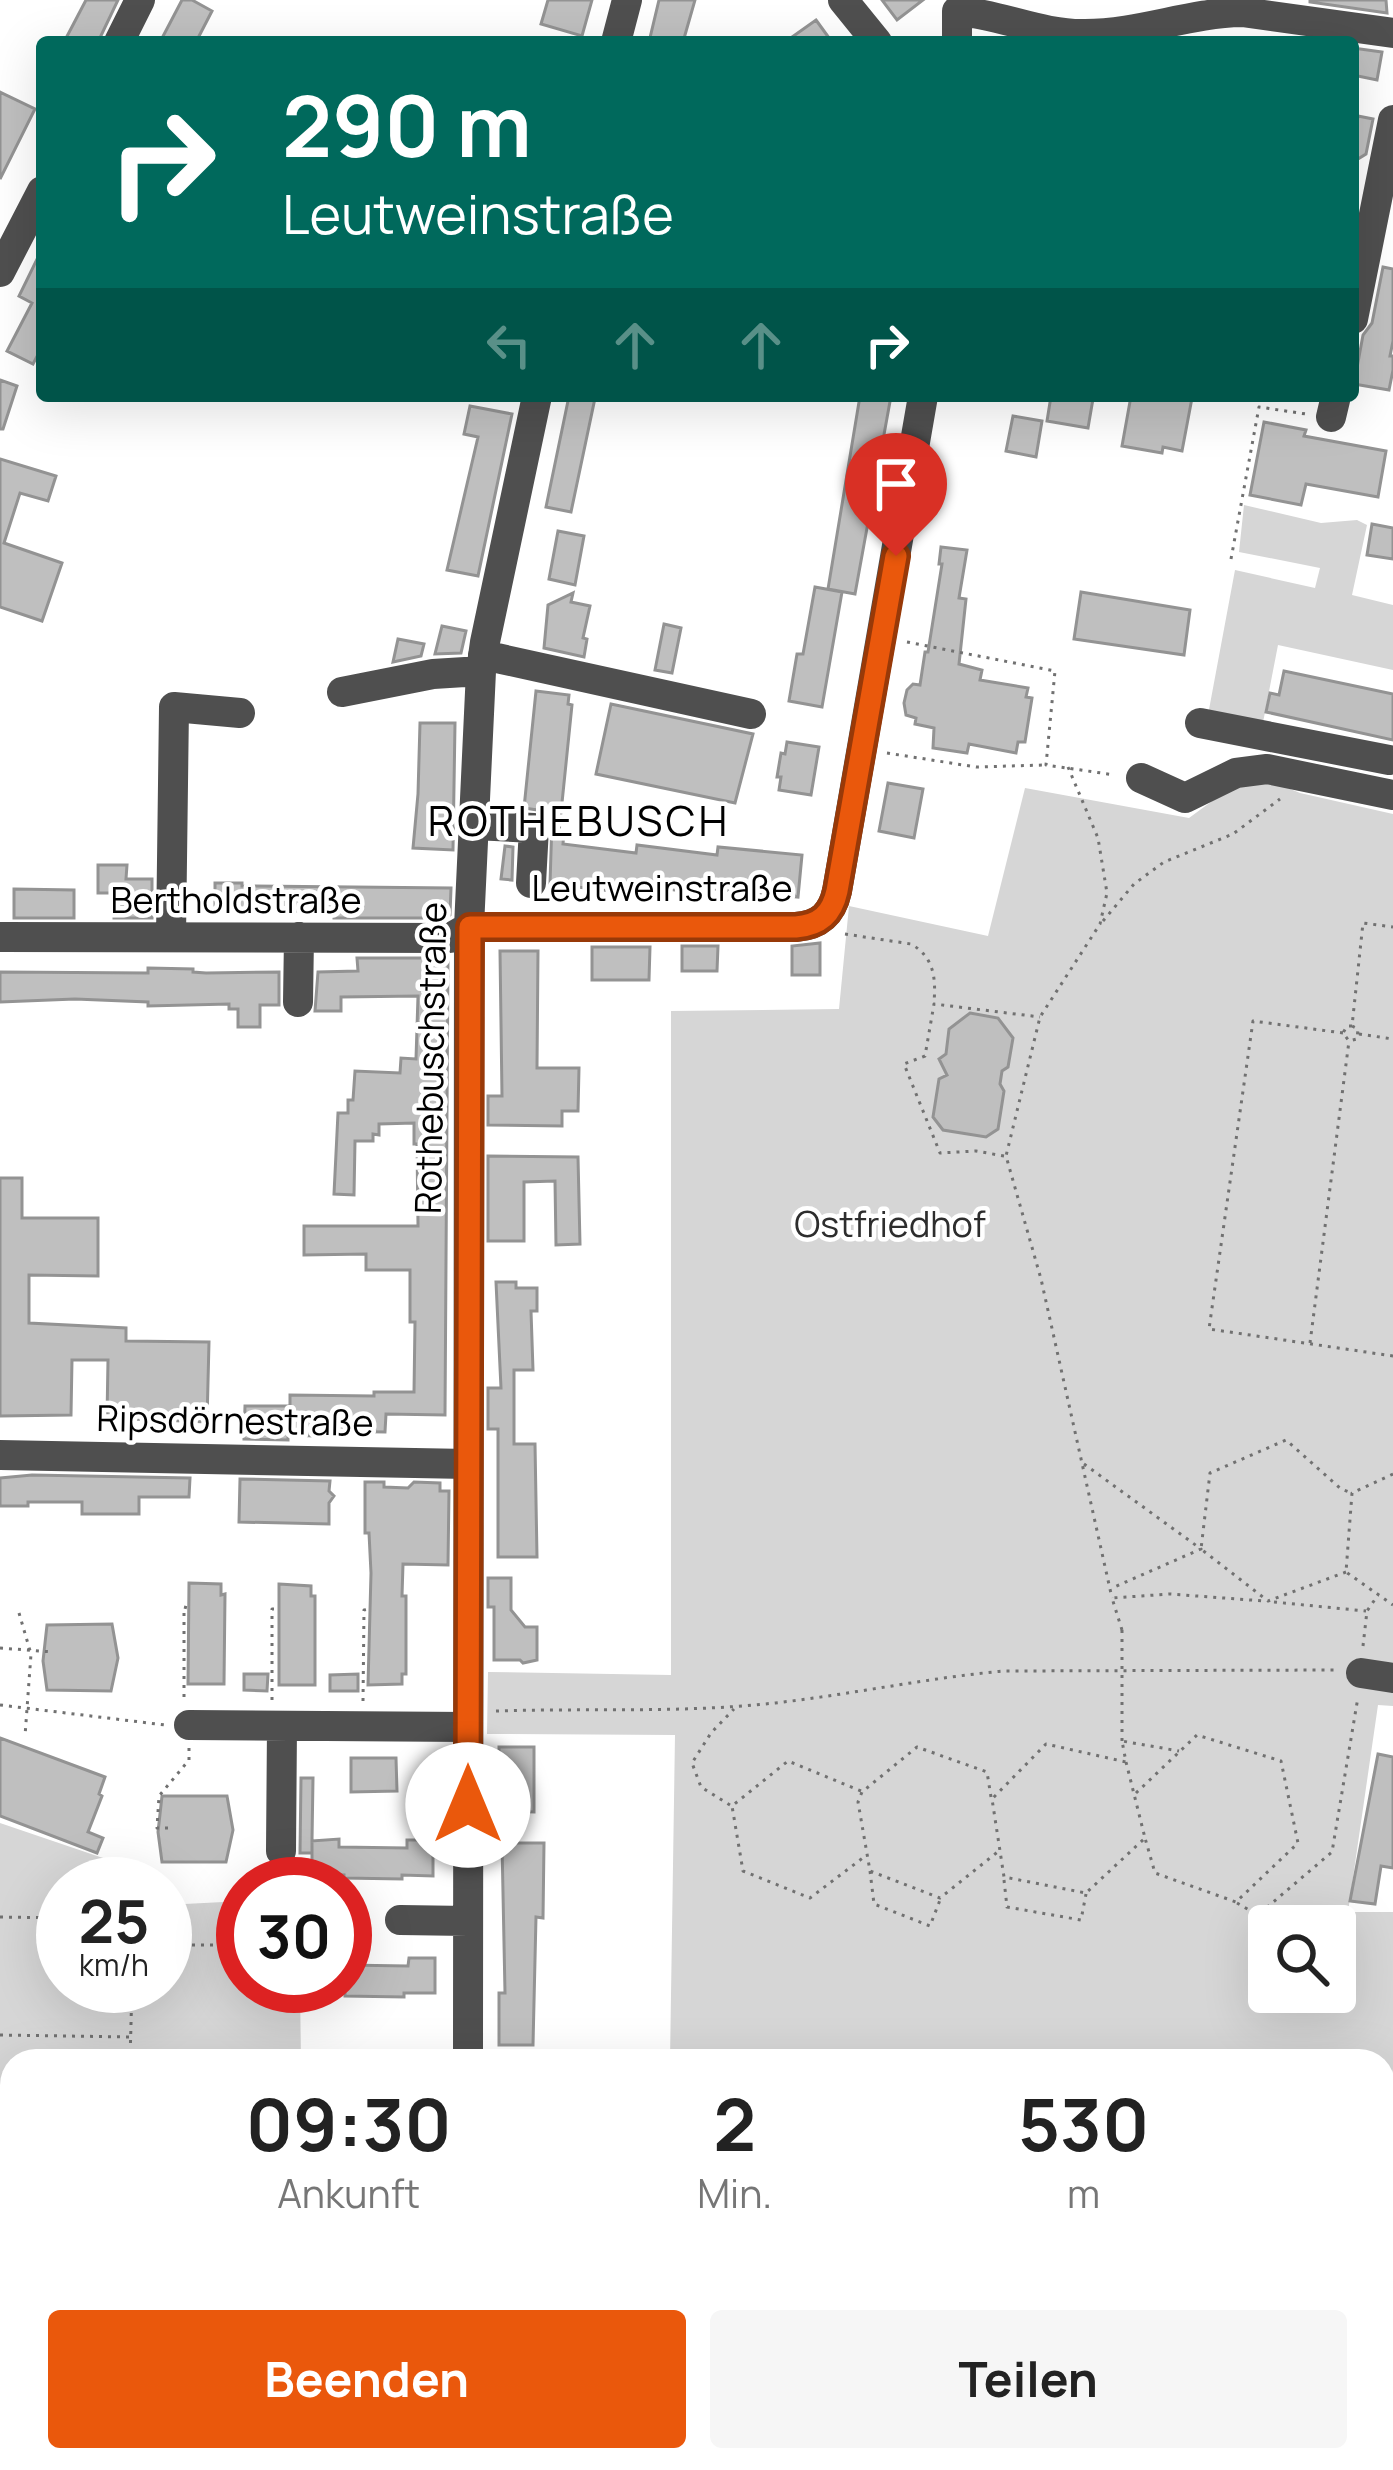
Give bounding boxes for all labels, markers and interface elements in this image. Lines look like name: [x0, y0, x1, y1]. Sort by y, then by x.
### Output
text: 290 m: [282, 67, 532, 182]
icon: right: [84, 84, 240, 240]
text: Leutweinstraße: [282, 176, 674, 250]
icon: left: [476, 312, 542, 378]
icon: ahead: [602, 312, 668, 378]
icon: ahead: [728, 312, 794, 378]
icon: right: [854, 312, 920, 378]
pin: [845, 433, 947, 556]
icon: arrive: [863, 451, 929, 517]
district label: ROTHEBUSCH: [428, 791, 730, 849]
street label: Leutweinstraße: [531, 863, 793, 912]
street label: Bertholdstraße: [110, 875, 362, 924]
street label: Rothebuschstraße: [403, 902, 457, 1214]
park label: Ostfriedhof: [794, 1199, 986, 1248]
street label: Ripsdörnestraße: [96, 1393, 374, 1447]
position arrow: [405, 1742, 531, 1868]
speed limit sign: 30: [216, 1857, 372, 2013]
text: 25: [79, 1879, 149, 1961]
map controls: [1248, 1905, 1356, 2013]
button: search: [1248, 1905, 1356, 2013]
text: km/h: [79, 1944, 149, 1985]
text: 09:30: [246, 2074, 452, 2173]
text: 2: [713, 2074, 756, 2173]
text: 530: [1018, 2074, 1149, 2173]
text: Ankunft: [277, 2166, 420, 2220]
text: Min.: [697, 2166, 772, 2220]
text: m: [1067, 2166, 1100, 2220]
button: Beenden: [48, 2310, 686, 2448]
button: Teilen: [710, 2310, 1347, 2448]

